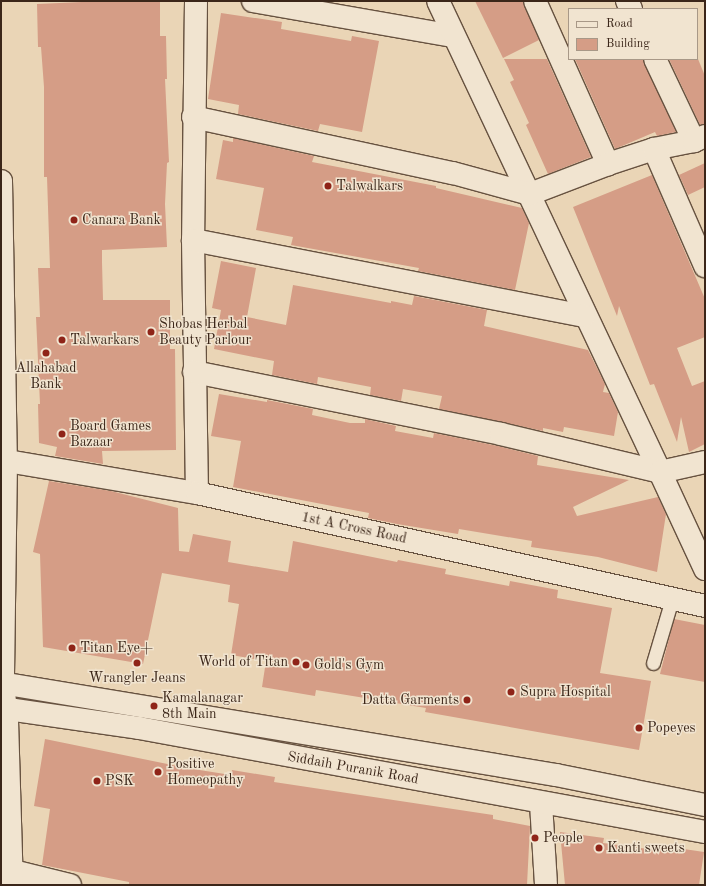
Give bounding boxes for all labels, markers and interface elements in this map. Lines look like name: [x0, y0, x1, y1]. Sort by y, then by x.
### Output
legend: [568, 8, 698, 60]
text: Road: [606, 18, 633, 30]
text: Building: [606, 38, 650, 50]
place label: Talwalkars: [336, 178, 403, 194]
marker: Talwalkars: [323, 181, 333, 191]
place label: Canara Bank: [82, 212, 161, 228]
marker: Canara Bank: [69, 215, 79, 225]
place label: Shobas Herbal Beauty Parlour: [159, 316, 251, 348]
marker: Shobas Herbal Beauty Parlour: [146, 327, 156, 337]
place label: Talwarkars: [70, 332, 139, 348]
marker: Talwarkars: [57, 335, 67, 345]
marker: Allahabad Bank: [41, 348, 51, 358]
place label: Allahabad Bank: [15, 360, 77, 392]
place label: Board Games Bazaar: [70, 418, 151, 450]
marker: Board Games Bazaar: [57, 429, 67, 439]
street label: 1st A Cross Road: [300, 509, 408, 547]
place label: Titan Eye+: [80, 640, 153, 656]
marker: Titan Eye+: [67, 643, 77, 653]
place label: World of Titan: [198, 654, 288, 670]
marker: World of Titan: [291, 657, 301, 667]
place label: Gold's Gym: [314, 657, 384, 673]
marker: Wrangler Jeans: [132, 658, 142, 668]
marker: Gold's Gym: [301, 660, 311, 670]
place label: Wrangler Jeans: [88, 670, 186, 686]
place label: Supra Hospital: [520, 684, 611, 700]
marker: Supra Hospital: [505, 686, 517, 698]
place label: Kamalanagar 8th Main: [162, 690, 243, 722]
place label: Datta Garments: [362, 692, 459, 708]
marker: Datta Garments: [462, 695, 472, 705]
marker: Kamalanagar 8th Main: [149, 701, 159, 711]
place label: Popeyes: [647, 720, 696, 736]
marker: Popeyes: [634, 723, 644, 733]
street label: Siddaih Puranik Road: [286, 748, 420, 788]
place label: Positive Homeopathy: [167, 756, 244, 788]
marker: Positive Homeopathy: [152, 766, 164, 778]
place label: PSK: [105, 773, 134, 789]
marker: PSK: [92, 776, 102, 786]
place label: People: [543, 830, 583, 846]
marker: People: [530, 833, 540, 843]
place label: Kanti sweets: [607, 840, 685, 856]
marker: Kanti sweets: [594, 843, 604, 853]

